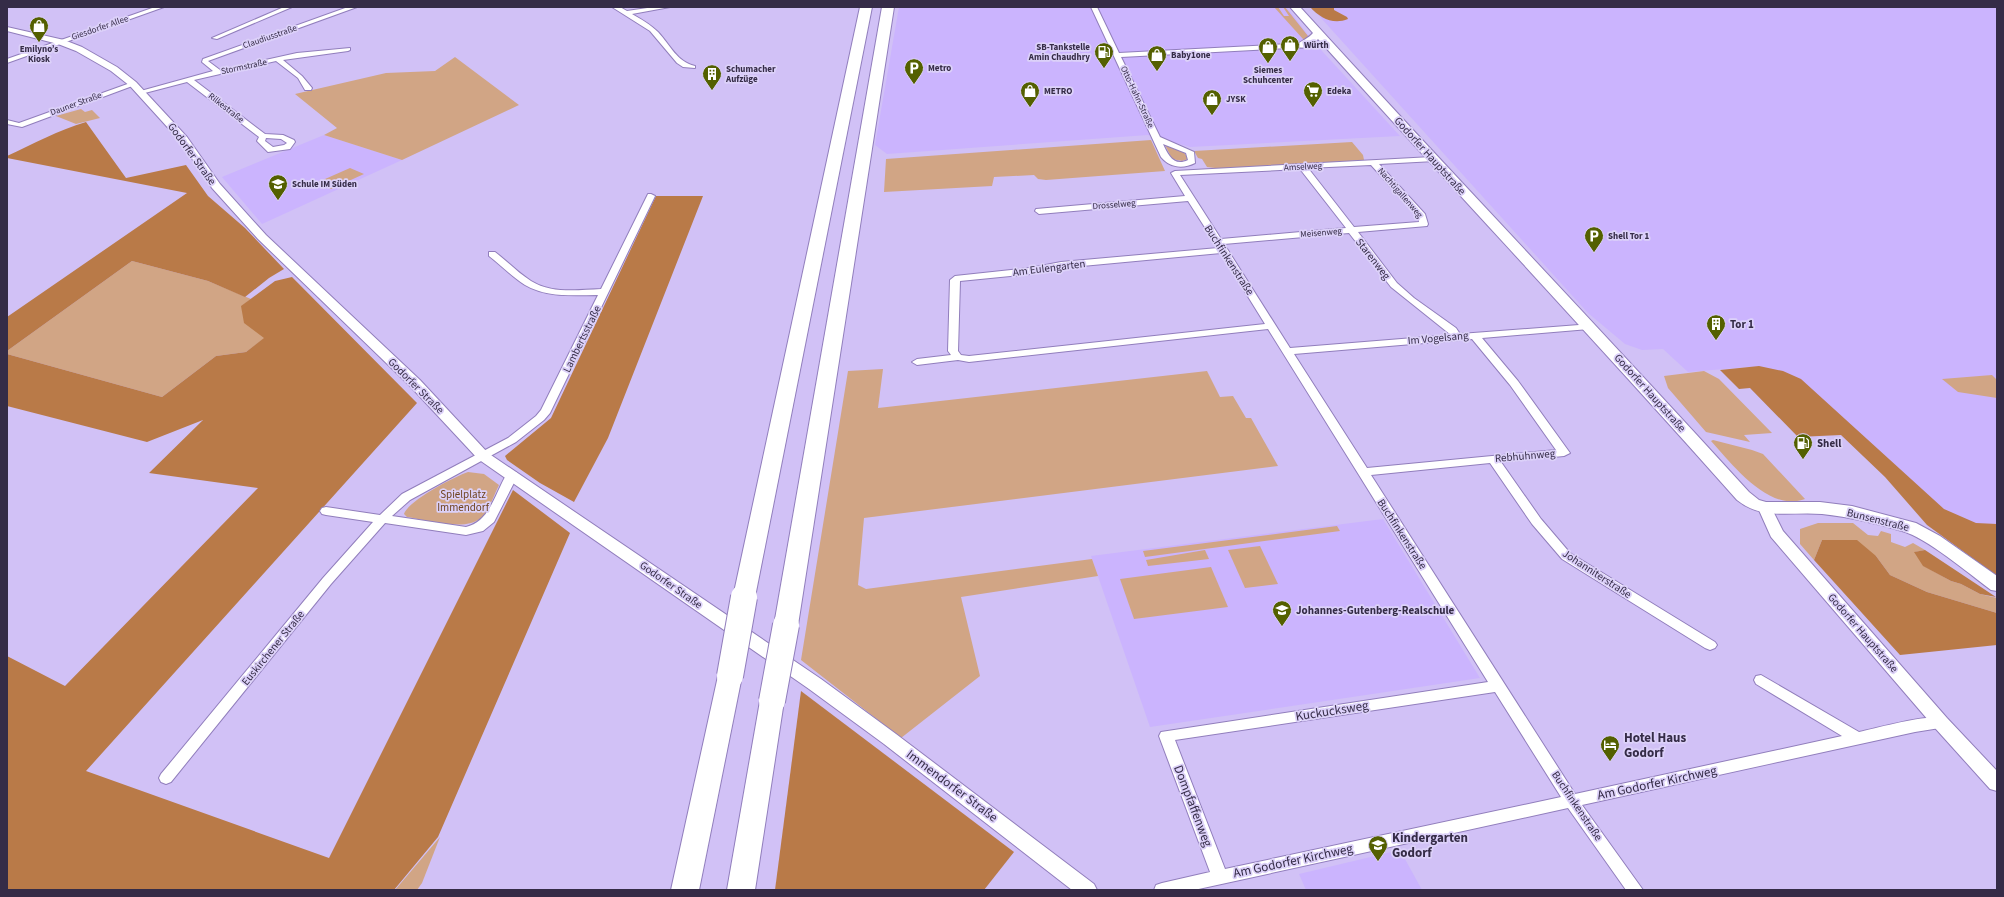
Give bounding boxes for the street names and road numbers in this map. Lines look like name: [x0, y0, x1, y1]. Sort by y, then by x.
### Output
street label: Giesdorfer Allee: [70, 12, 131, 44]
street label: Claudiusstraße: [241, 21, 299, 52]
street label: Stormstraße: [220, 56, 269, 78]
street label: Otto-Hahn-Straße: [1117, 64, 1157, 131]
street label: Dauner Straße: [48, 88, 104, 119]
street label: Rilkestraße: [205, 90, 247, 126]
street label: Godorfer Hauptstraße: [1391, 114, 1470, 199]
street label: Godorfer Straße: [164, 120, 220, 189]
street label: Amselweg: [1284, 159, 1323, 174]
street label: Nachtigallenweg: [1374, 165, 1426, 221]
street label: Drosselweg: [1092, 197, 1136, 213]
street label: Buchfinkenstraße: [1201, 222, 1258, 299]
street label: Meisenweg: [1300, 225, 1343, 241]
street label: Starenweg: [1352, 235, 1394, 283]
street label: Am Eulengarten: [1012, 256, 1086, 280]
street label: Lambertsstraße: [559, 303, 605, 375]
street label: Im Vogelsang: [1407, 328, 1470, 348]
street label: Godorfer Hauptstraße: [1611, 351, 1690, 436]
street label: Godorfer Straße: [385, 355, 448, 418]
street label: Rebhuhnweg: [1494, 446, 1556, 466]
street label: Buchfinkenstraße: [1374, 496, 1431, 573]
street label: Bunsenstraße: [1845, 505, 1911, 535]
street label: Johanniterstraße: [1560, 546, 1635, 602]
street label: Godorfer Straße: [637, 558, 706, 613]
street label: Godorfer Hauptstraße: [1824, 590, 1902, 676]
street label: Euskirchener Straße: [238, 607, 308, 689]
street label: Kuckucksweg: [1294, 696, 1370, 726]
street label: Immendorfer Straße: [903, 746, 1001, 826]
street label: Am Godorfer Kirchweg: [1596, 761, 1719, 804]
street label: Dompfaffenweg: [1169, 763, 1217, 850]
street label: Buchfinkenstraße: [1548, 768, 1606, 844]
street label: Am Godorfer Kirchweg: [1232, 839, 1355, 882]

